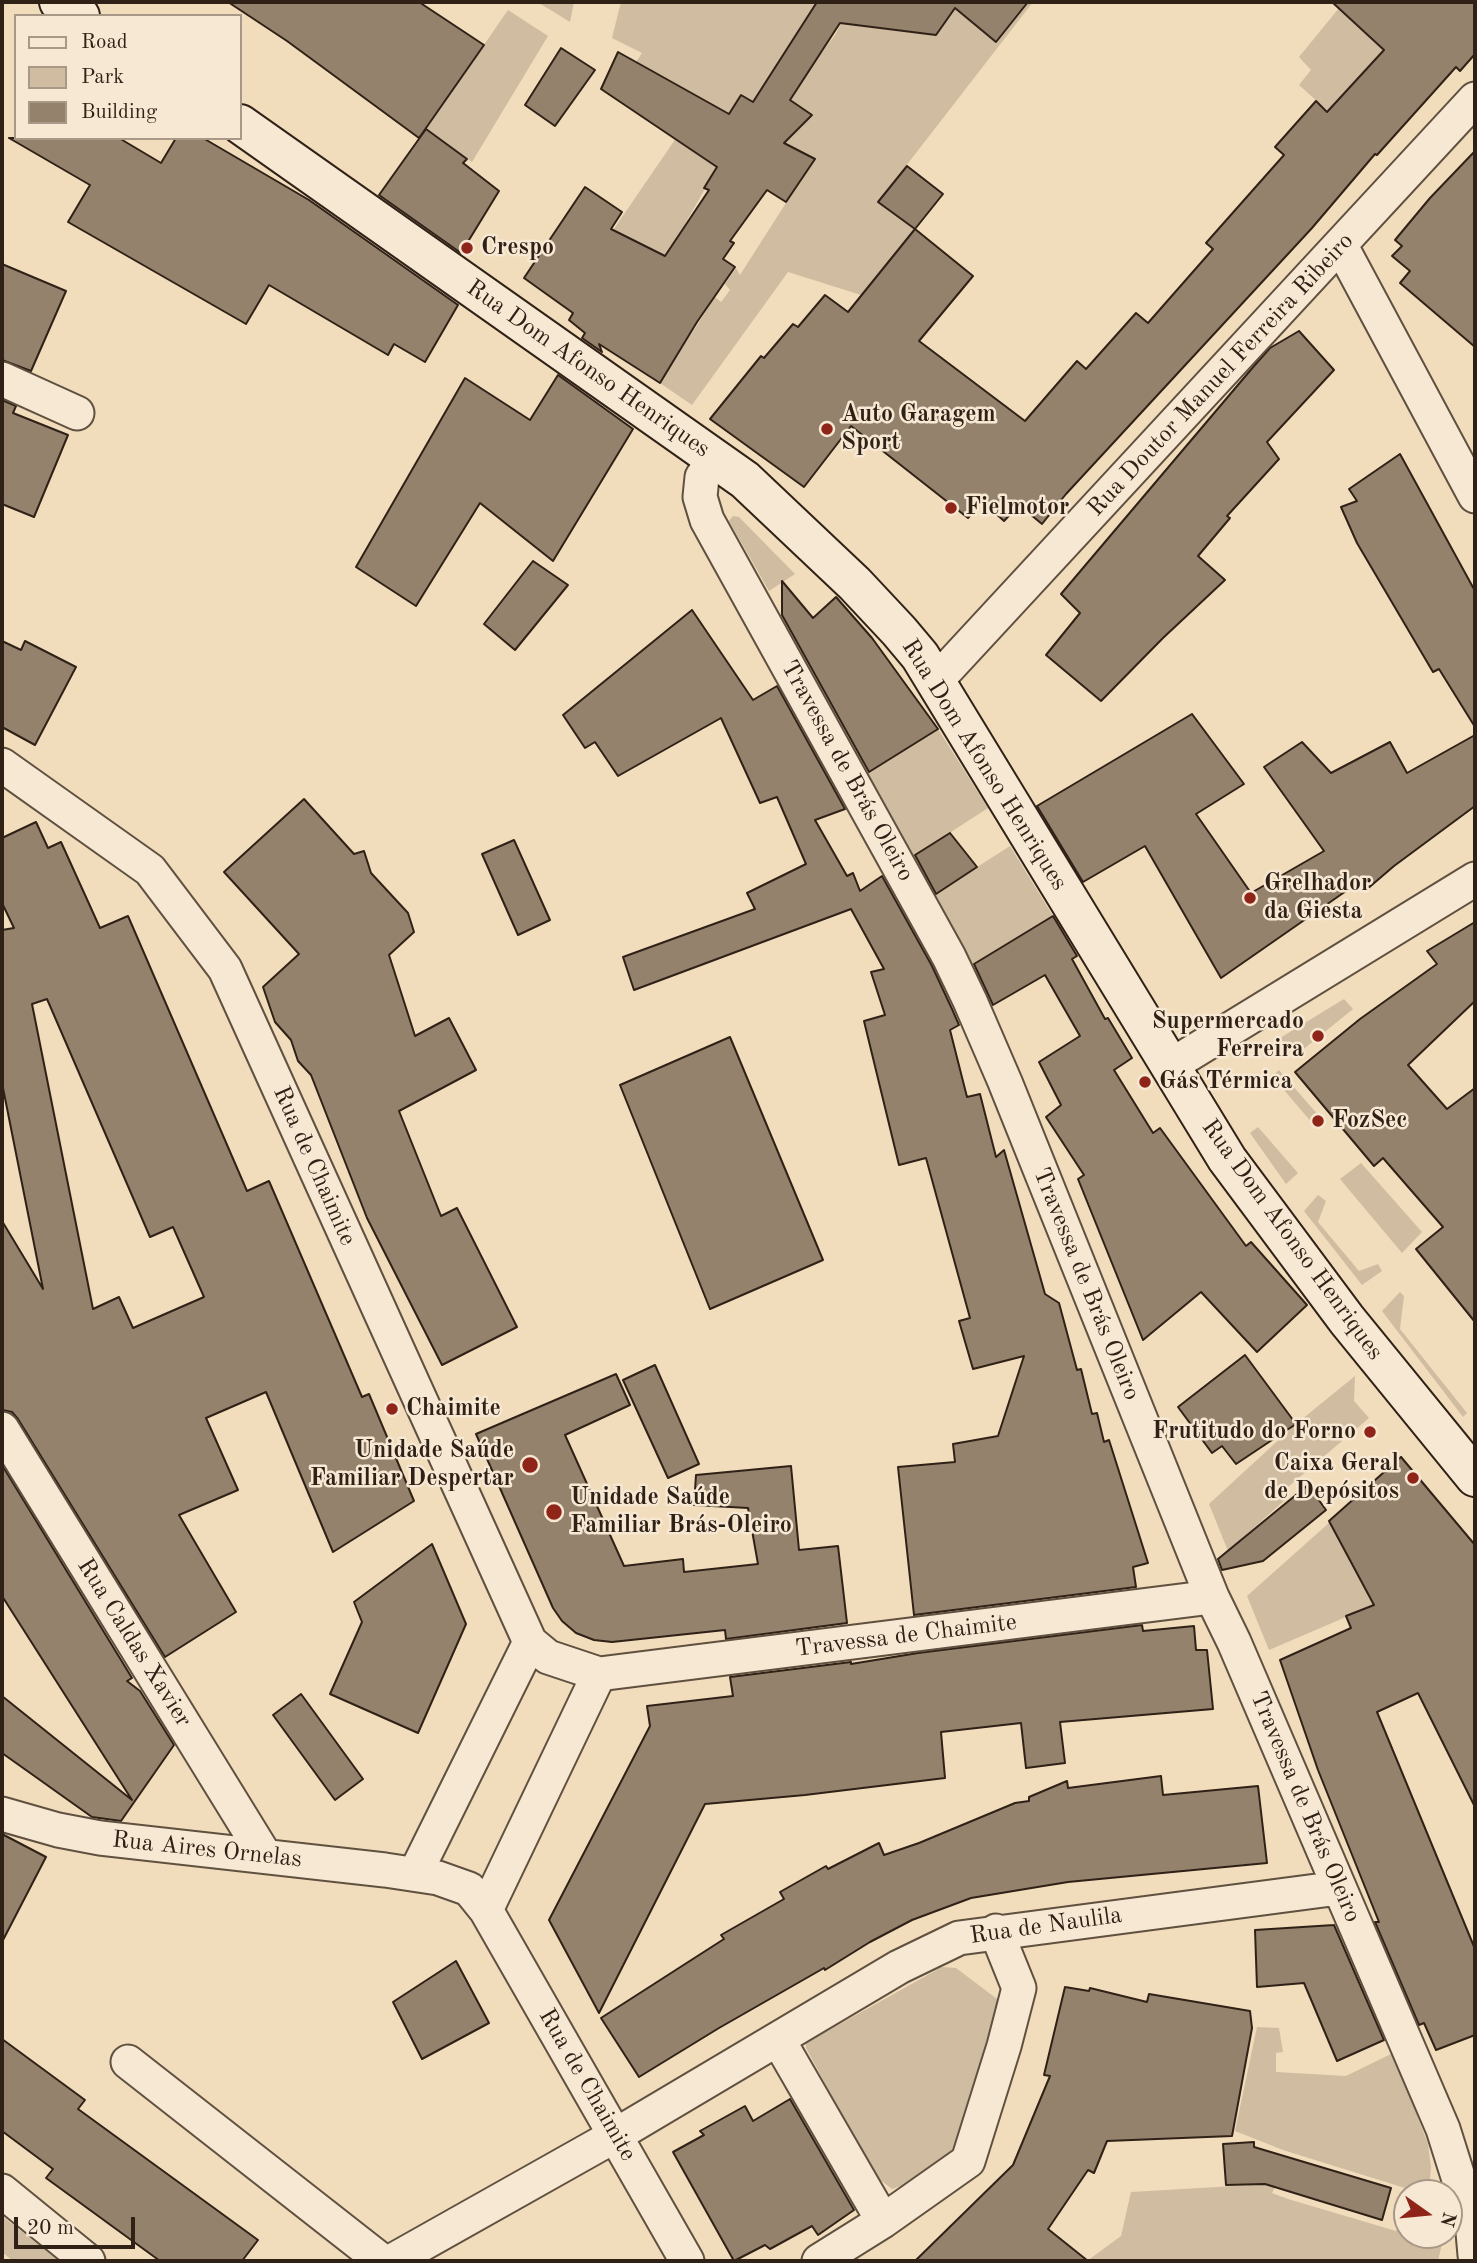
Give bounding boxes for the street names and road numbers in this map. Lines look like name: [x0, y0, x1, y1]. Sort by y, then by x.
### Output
street label: Rua Doutor Manuel Ferreira Ribeiro: [1082, 227, 1360, 523]
street label: Rua Dom Afonso Henriques: [461, 274, 715, 464]
street label: Rua Dom Afonso Henriques: [895, 634, 1073, 896]
street label: Travessa de Brás Oleiro: [774, 655, 920, 887]
street label: Rua de Chaimite: [266, 1082, 362, 1250]
street label: Rua Dom Afonso Henriques: [1195, 1114, 1389, 1366]
street label: Travessa de Brás Oleiro: [1026, 1163, 1146, 1405]
street label: Rua Caldas Xavier: [70, 1553, 198, 1733]
street label: Travessa de Chaimite: [794, 1608, 1018, 1664]
street label: Travessa de Brás Oleiro: [1243, 1687, 1367, 1927]
street label: Rua Aires Ornelas: [111, 1826, 303, 1874]
street label: Rua de Naulila: [968, 1901, 1124, 1951]
street label: Rua de Chaimite: [532, 2004, 642, 2166]

